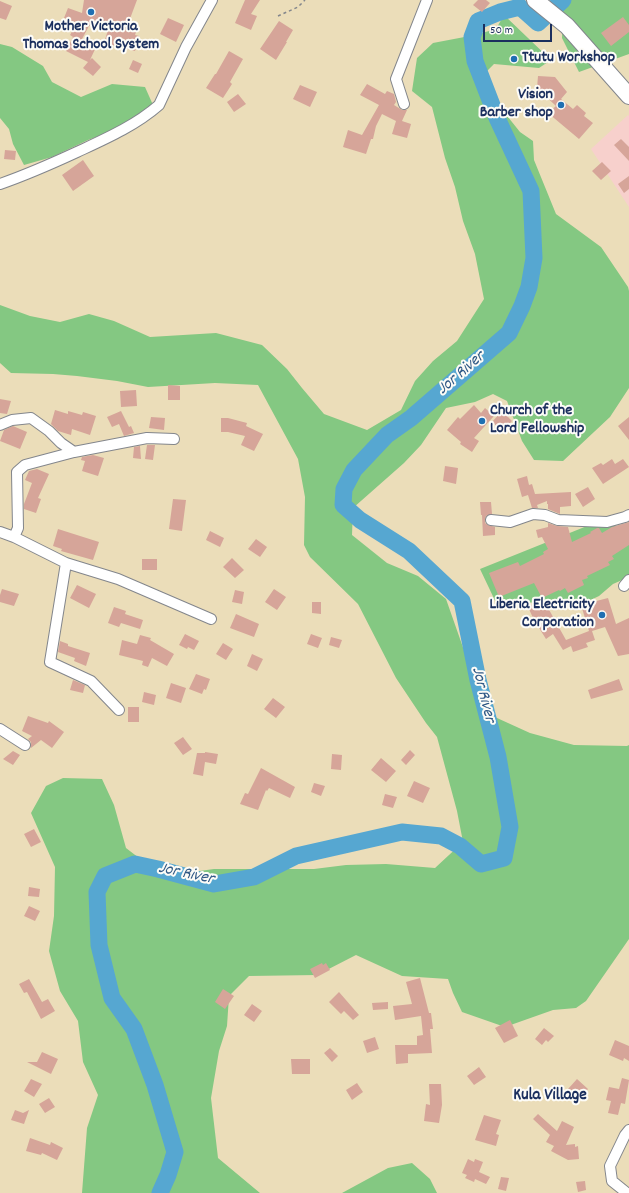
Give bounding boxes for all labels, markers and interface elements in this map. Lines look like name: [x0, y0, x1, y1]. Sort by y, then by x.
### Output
marker: Mother Victoria Thomas School System: [86, 7, 96, 17]
scale bar: [485, 16, 554, 42]
place label: Mother Victoria Thomas School System: [23, 18, 159, 56]
text: 50 m: [490, 22, 513, 39]
place label: Ttutu Workshop: [522, 49, 615, 69]
marker: Ttutu Workshop: [509, 54, 519, 64]
place label: Vision Barber shop: [480, 86, 553, 124]
marker: Vision Barber shop: [556, 100, 566, 110]
water label: Jor River: [434, 348, 490, 400]
place label: Church of the Lord Fellowship: [490, 402, 584, 440]
marker: Church of the Lord Fellowship: [477, 416, 487, 426]
place label: Liberia Electricity Corporation: [489, 596, 594, 634]
marker: Liberia Electricity Corporation: [597, 610, 607, 620]
water label: Jor River: [465, 665, 499, 725]
water label: Jor River: [156, 859, 216, 891]
district label: Kula Village: [513, 1087, 587, 1107]

